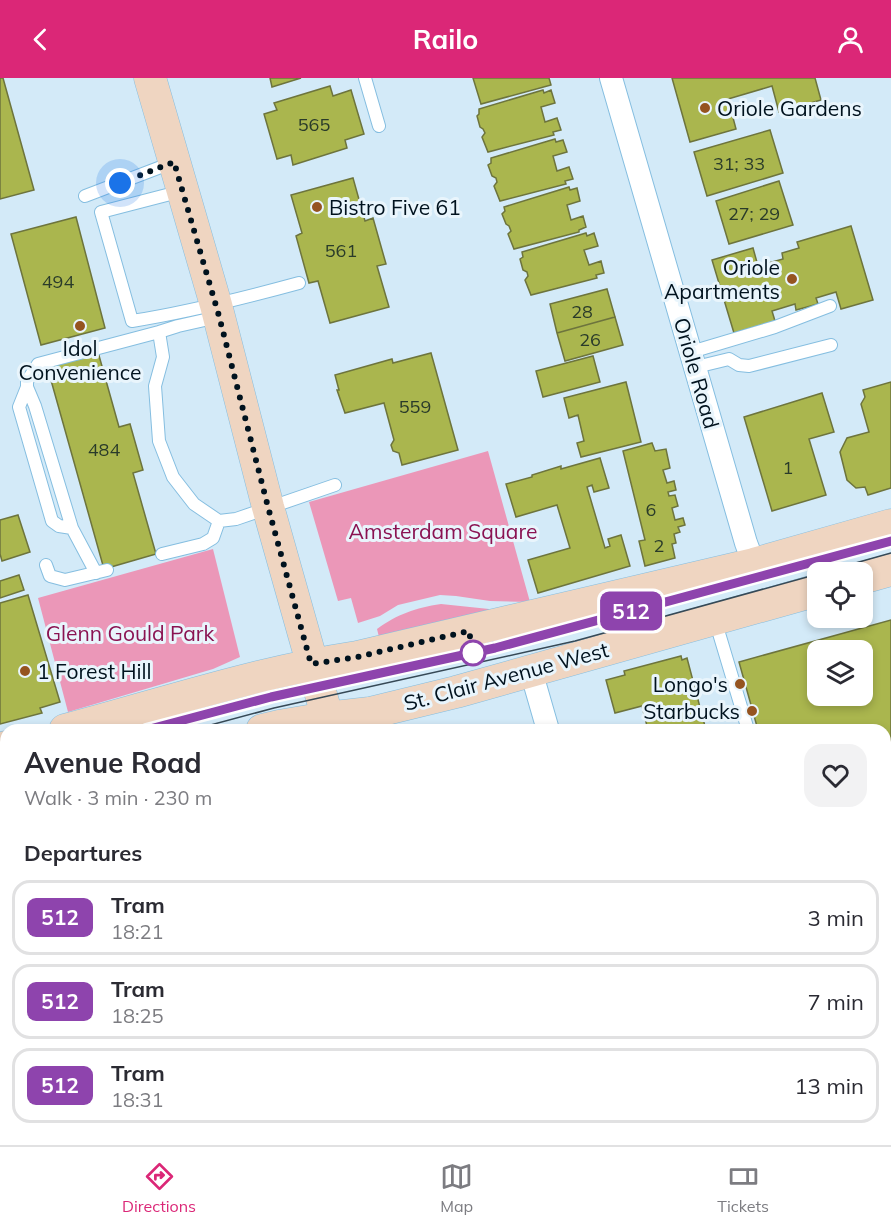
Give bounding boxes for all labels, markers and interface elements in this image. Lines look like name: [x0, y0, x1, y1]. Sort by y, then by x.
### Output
text: Railo: [413, 22, 478, 56]
icon: back: [24, 23, 57, 56]
icon: person: [834, 23, 867, 56]
place label: Oriole Gardens: [717, 95, 862, 121]
marker: Oriole Gardens: [698, 101, 712, 115]
house number: 565: [298, 113, 330, 136]
house number: 31; 33: [713, 152, 765, 175]
your location: [105, 168, 135, 198]
place label: Bistro Five 61: [329, 194, 461, 220]
marker: Bistro Five 61: [310, 200, 324, 214]
house number: 27; 29: [728, 202, 780, 225]
house number: 561: [325, 239, 357, 262]
place label: Oriole Apartments: [664, 254, 780, 304]
house number: 494: [42, 270, 74, 293]
marker: Oriole Apartments: [785, 272, 799, 286]
house number: 28: [571, 300, 593, 323]
street label: Oriole Road: [669, 315, 725, 431]
marker: Idol Convenience: [73, 319, 87, 333]
house number: 26: [579, 328, 601, 351]
place label: Idol Convenience: [19, 335, 141, 385]
house number: 559: [399, 395, 431, 418]
house number: 484: [88, 438, 120, 461]
house number: 1: [783, 456, 793, 479]
house number: 6: [646, 498, 656, 521]
park label: Amsterdam Square: [349, 518, 537, 544]
house number: 2: [654, 534, 664, 557]
map controls: [807, 562, 873, 706]
button: locate: [807, 562, 873, 628]
line badge: 512: [596, 592, 666, 630]
text: 512: [612, 598, 650, 624]
park label: Glenn Gould Park: [46, 620, 214, 646]
street label: St. Clair Avenue West: [401, 636, 611, 716]
unlabelled marker: [460, 640, 486, 666]
button: layers: [807, 640, 873, 706]
place label: 1 Forest Hill: [37, 658, 152, 684]
marker: 1 Forest Hill: [18, 664, 32, 678]
place label: Longo's: [653, 671, 728, 697]
marker: Longo's: [733, 677, 747, 691]
place label: Starbucks: [643, 698, 740, 724]
marker: Starbucks: [745, 704, 759, 718]
button: heart: [804, 744, 867, 807]
text: Avenue Road: [24, 745, 202, 780]
text: Walk · 3 min · 230 m: [24, 785, 212, 810]
text: Departures: [24, 839, 142, 867]
text: Tram: [111, 891, 165, 919]
text: 512: [41, 904, 79, 930]
text: 3 min: [808, 904, 864, 932]
text: 18:21: [111, 919, 164, 944]
text: Tram: [111, 975, 165, 1003]
text: 512: [41, 988, 79, 1014]
text: 7 min: [808, 988, 864, 1016]
text: 18:25: [111, 1003, 164, 1028]
text: Tram: [111, 1059, 165, 1087]
text: 512: [41, 1072, 79, 1098]
text: 13 min: [794, 1072, 864, 1100]
text: 18:31: [111, 1087, 164, 1112]
tab: Directions: [122, 1160, 196, 1216]
tab: Map: [440, 1160, 473, 1216]
tab: Tickets: [717, 1160, 769, 1216]

